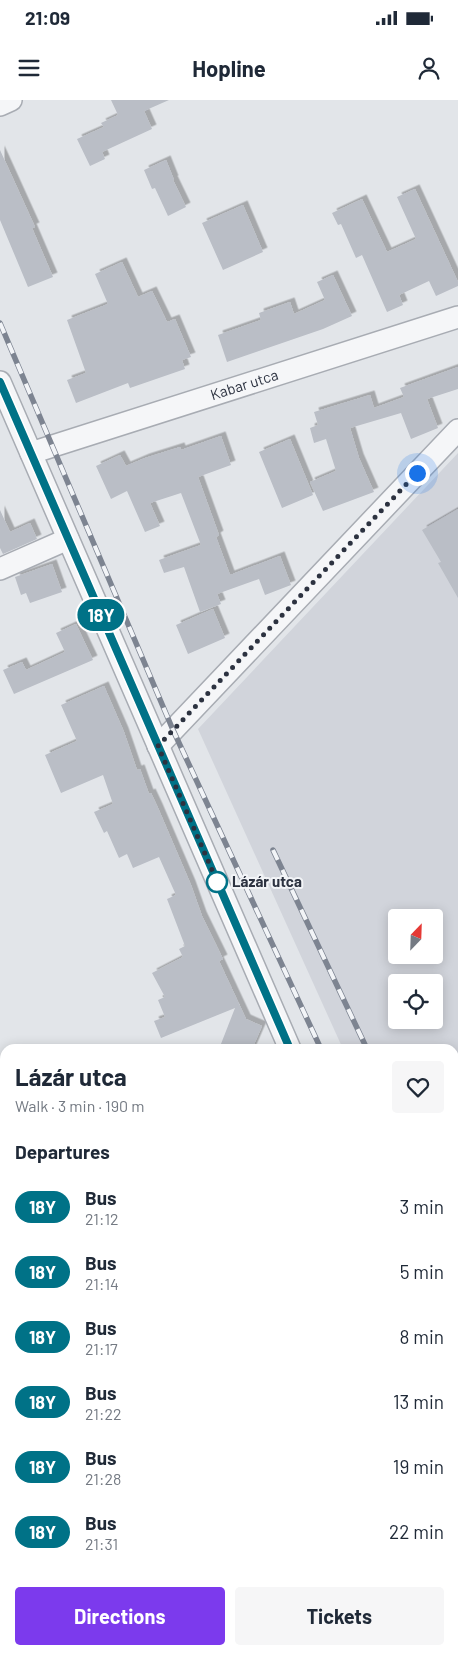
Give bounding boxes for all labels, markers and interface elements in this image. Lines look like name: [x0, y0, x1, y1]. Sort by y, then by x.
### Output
text: 21:09: [25, 6, 70, 29]
icon: menu: [15, 54, 43, 82]
icon: person: [415, 54, 443, 82]
text: Hopline: [192, 55, 266, 81]
street label: Kabar utca: [208, 365, 280, 403]
your location: [405, 461, 430, 486]
line badge: 18Y: [72, 599, 130, 631]
text: 18Y: [87, 604, 115, 626]
marker: Lázár utca: [206, 871, 228, 893]
place label: Lázár utca: [232, 872, 302, 890]
north arrow: [388, 909, 442, 964]
map controls: [388, 909, 443, 1029]
button: locate: [388, 974, 443, 1029]
button: heart: [392, 1061, 444, 1113]
text: Lázár utca: [15, 1062, 127, 1091]
text: Walk · 3 min · 190 m: [15, 1096, 144, 1115]
text: Departures: [15, 1140, 110, 1163]
text: Bus: [85, 1186, 117, 1209]
text: 3 min: [400, 1195, 444, 1218]
text: 18Y: [29, 1196, 56, 1218]
text: 21:12: [85, 1209, 119, 1228]
text: Bus: [85, 1251, 117, 1274]
text: 5 min: [400, 1260, 444, 1283]
text: 18Y: [29, 1261, 56, 1283]
text: 21:14: [85, 1274, 119, 1293]
text: Bus: [85, 1316, 117, 1339]
text: 8 min: [400, 1325, 444, 1348]
text: 18Y: [29, 1326, 56, 1348]
text: 21:17: [85, 1339, 118, 1358]
text: Bus: [85, 1381, 117, 1404]
text: 13 min: [393, 1390, 444, 1413]
text: 18Y: [29, 1391, 56, 1413]
text: 21:22: [85, 1404, 122, 1423]
text: Bus: [85, 1446, 117, 1469]
text: 19 min: [393, 1455, 444, 1478]
text: 18Y: [29, 1456, 56, 1478]
text: 21:28: [85, 1469, 121, 1488]
text: Bus: [85, 1511, 117, 1534]
text: 22 min: [389, 1520, 444, 1543]
text: 18Y: [29, 1521, 56, 1543]
text: 21:31: [85, 1534, 118, 1553]
button: Directions: [15, 1587, 225, 1645]
button: Tickets: [235, 1587, 444, 1645]

